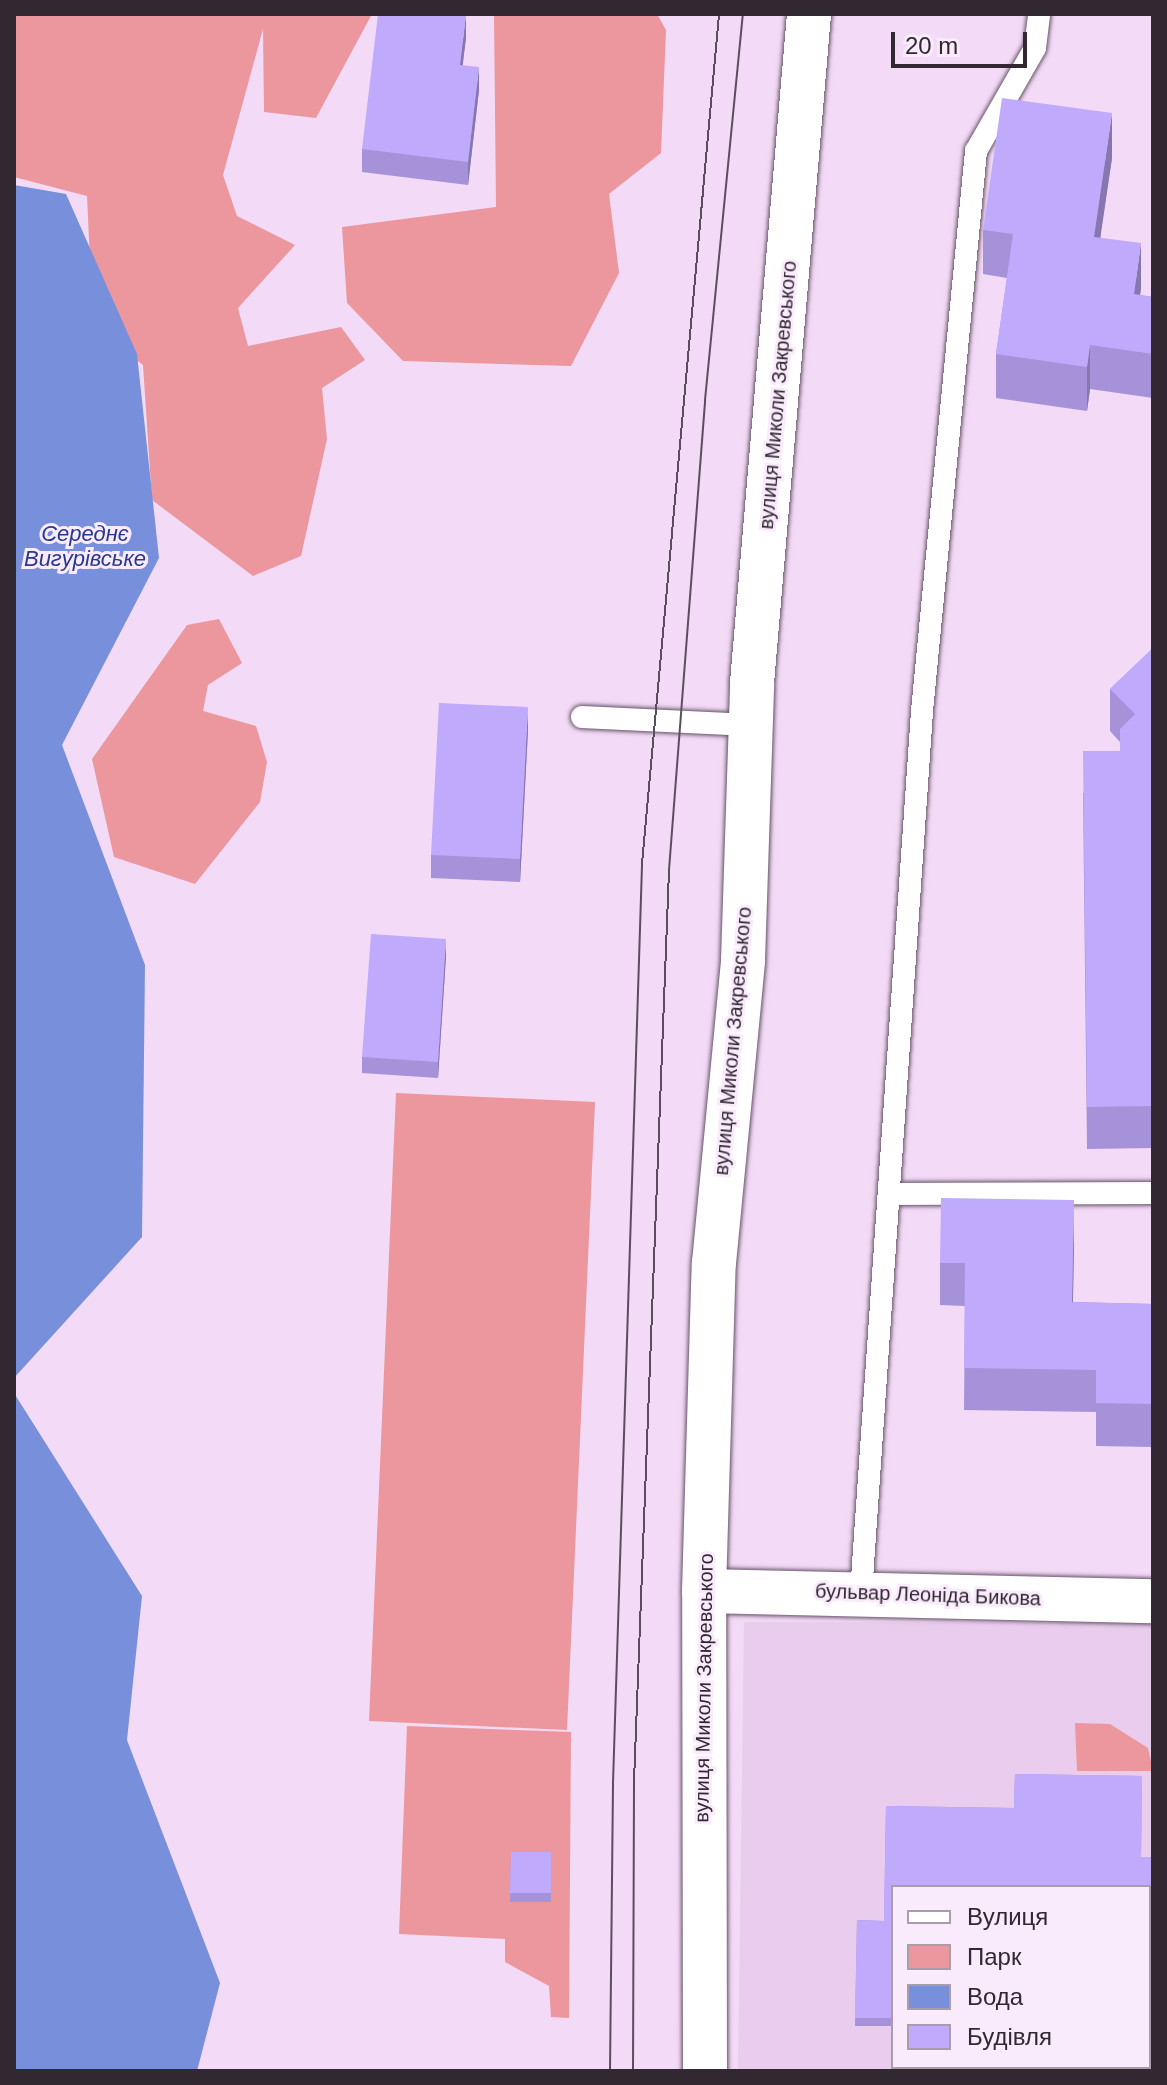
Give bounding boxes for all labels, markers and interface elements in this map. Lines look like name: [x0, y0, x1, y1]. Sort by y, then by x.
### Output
scale bar: [895, 16, 1031, 66]
text: 20 m: [905, 32, 958, 59]
street label: вулиця Миколи Закревського: [754, 260, 802, 530]
water label: Середнє Вигурівське: [24, 520, 146, 572]
street label: вулиця Миколи Закревського: [709, 906, 757, 1176]
street label: вулиця Миколи Закревського: [690, 1553, 718, 1823]
street label: бульвар Леоніда Бикова: [815, 1579, 1041, 1611]
legend: [891, 1885, 1151, 2069]
text: Вулиця: [967, 1903, 1048, 1930]
text: Парк: [967, 1943, 1021, 1970]
text: Вода: [967, 1983, 1023, 2010]
text: Будівля: [967, 2023, 1052, 2050]

